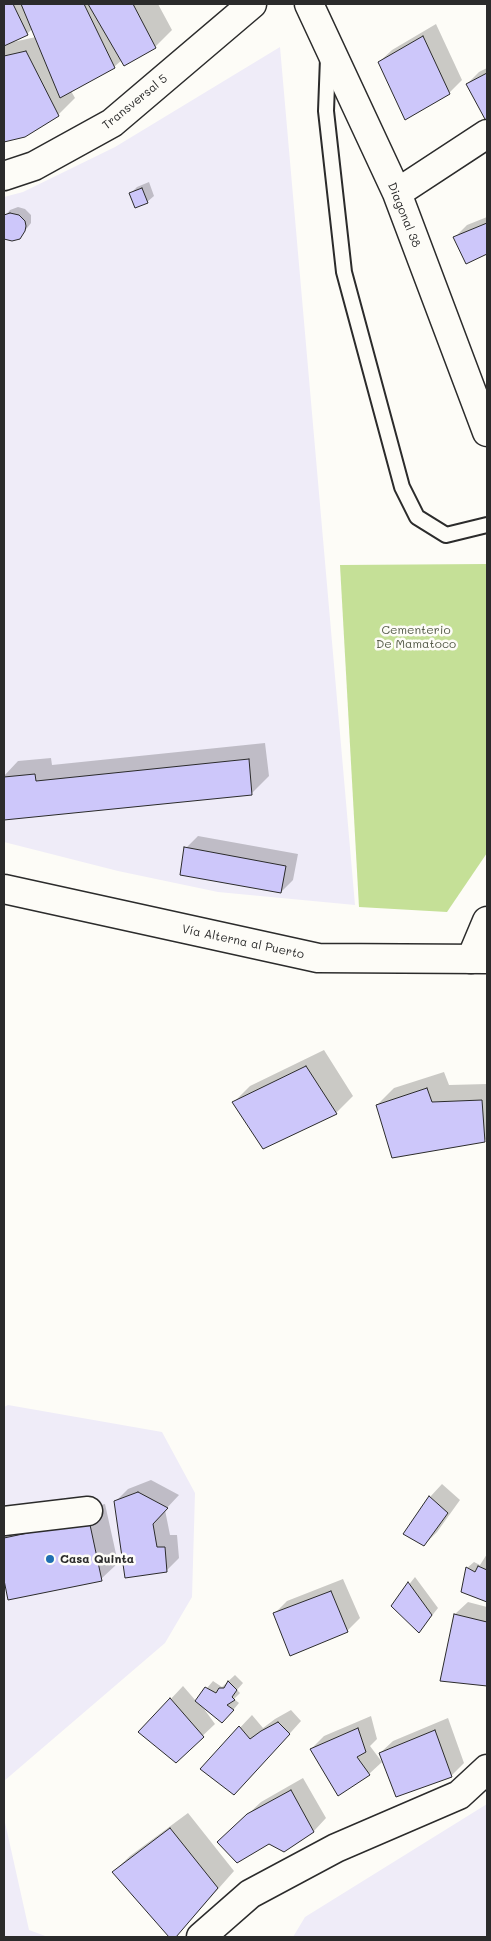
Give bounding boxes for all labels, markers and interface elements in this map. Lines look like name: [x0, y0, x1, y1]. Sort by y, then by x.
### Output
street label: Transversal 5: [100, 71, 170, 133]
street label: Diagonal 38: [384, 180, 424, 250]
park label: Cementerio De Mamatoco: [376, 623, 456, 651]
street label: Vía Alterna al Puerto: [180, 922, 306, 962]
place label: Casa Quinta: [60, 1552, 134, 1566]
marker: Casa Quinta: [44, 1553, 56, 1565]

